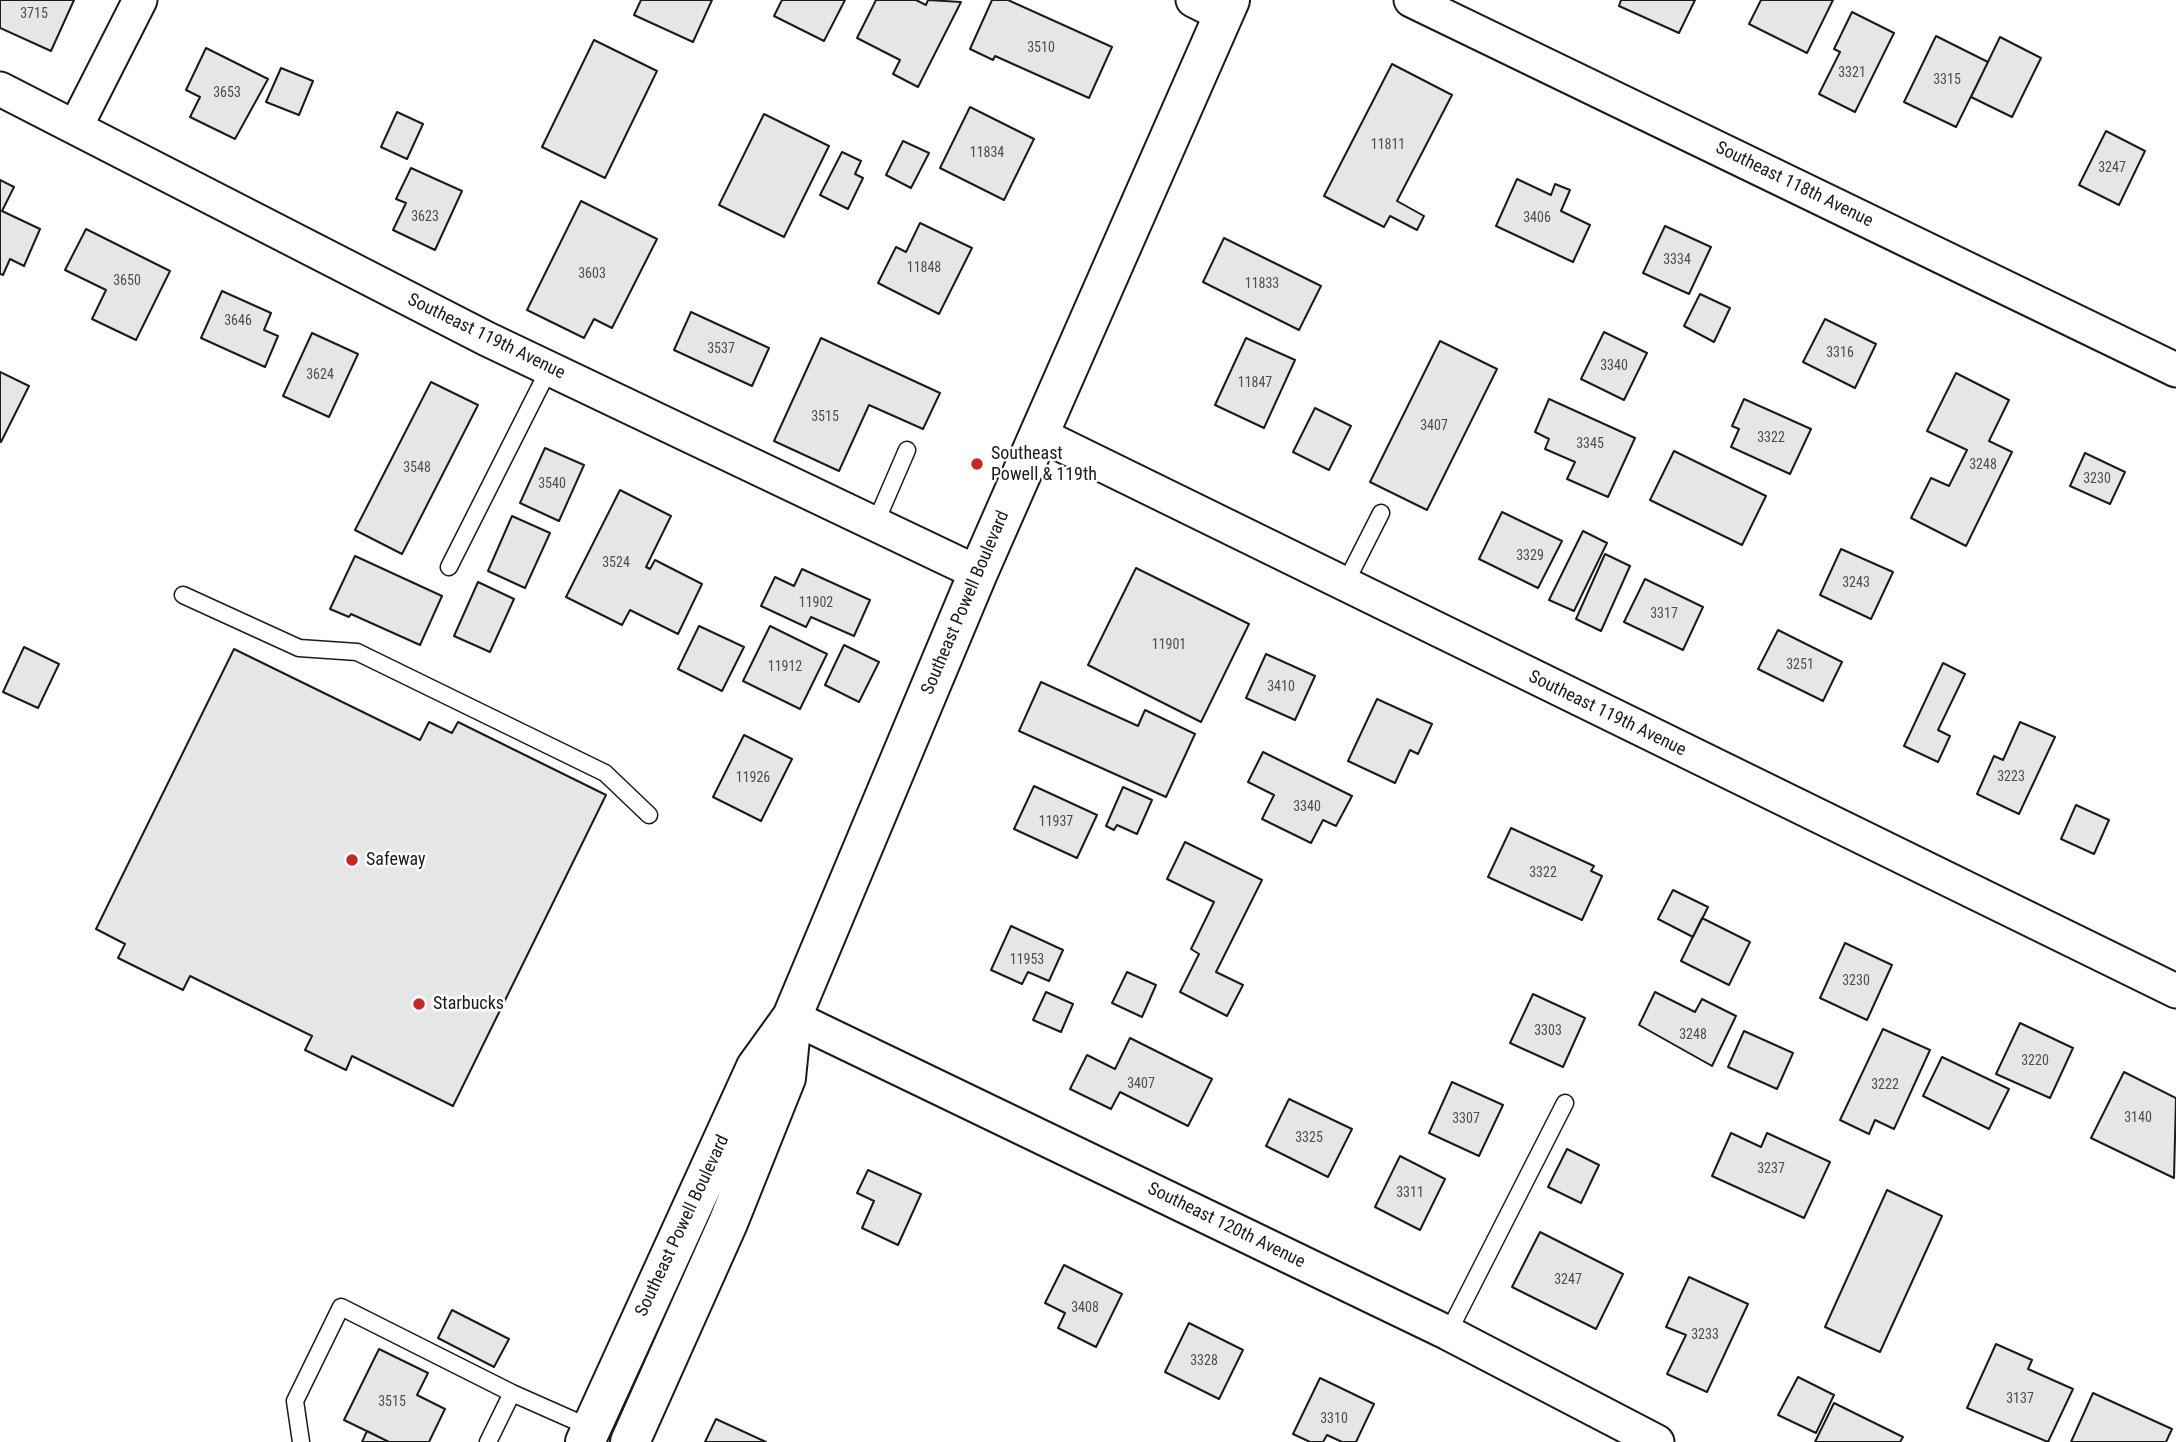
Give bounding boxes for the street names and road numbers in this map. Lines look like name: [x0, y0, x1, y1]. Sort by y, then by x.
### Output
street label: Southeast 118th Avenue: [1712, 137, 1876, 233]
street label: Southeast 119th Avenue: [404, 289, 568, 385]
street label: Southeast Powell Boulevard: [917, 508, 1015, 698]
street label: Southeast 119th Avenue: [1525, 666, 1689, 762]
street label: Southeast Powell Boulevard: [631, 1132, 735, 1320]
street label: Southeast 120th Avenue: [1144, 1178, 1308, 1274]

